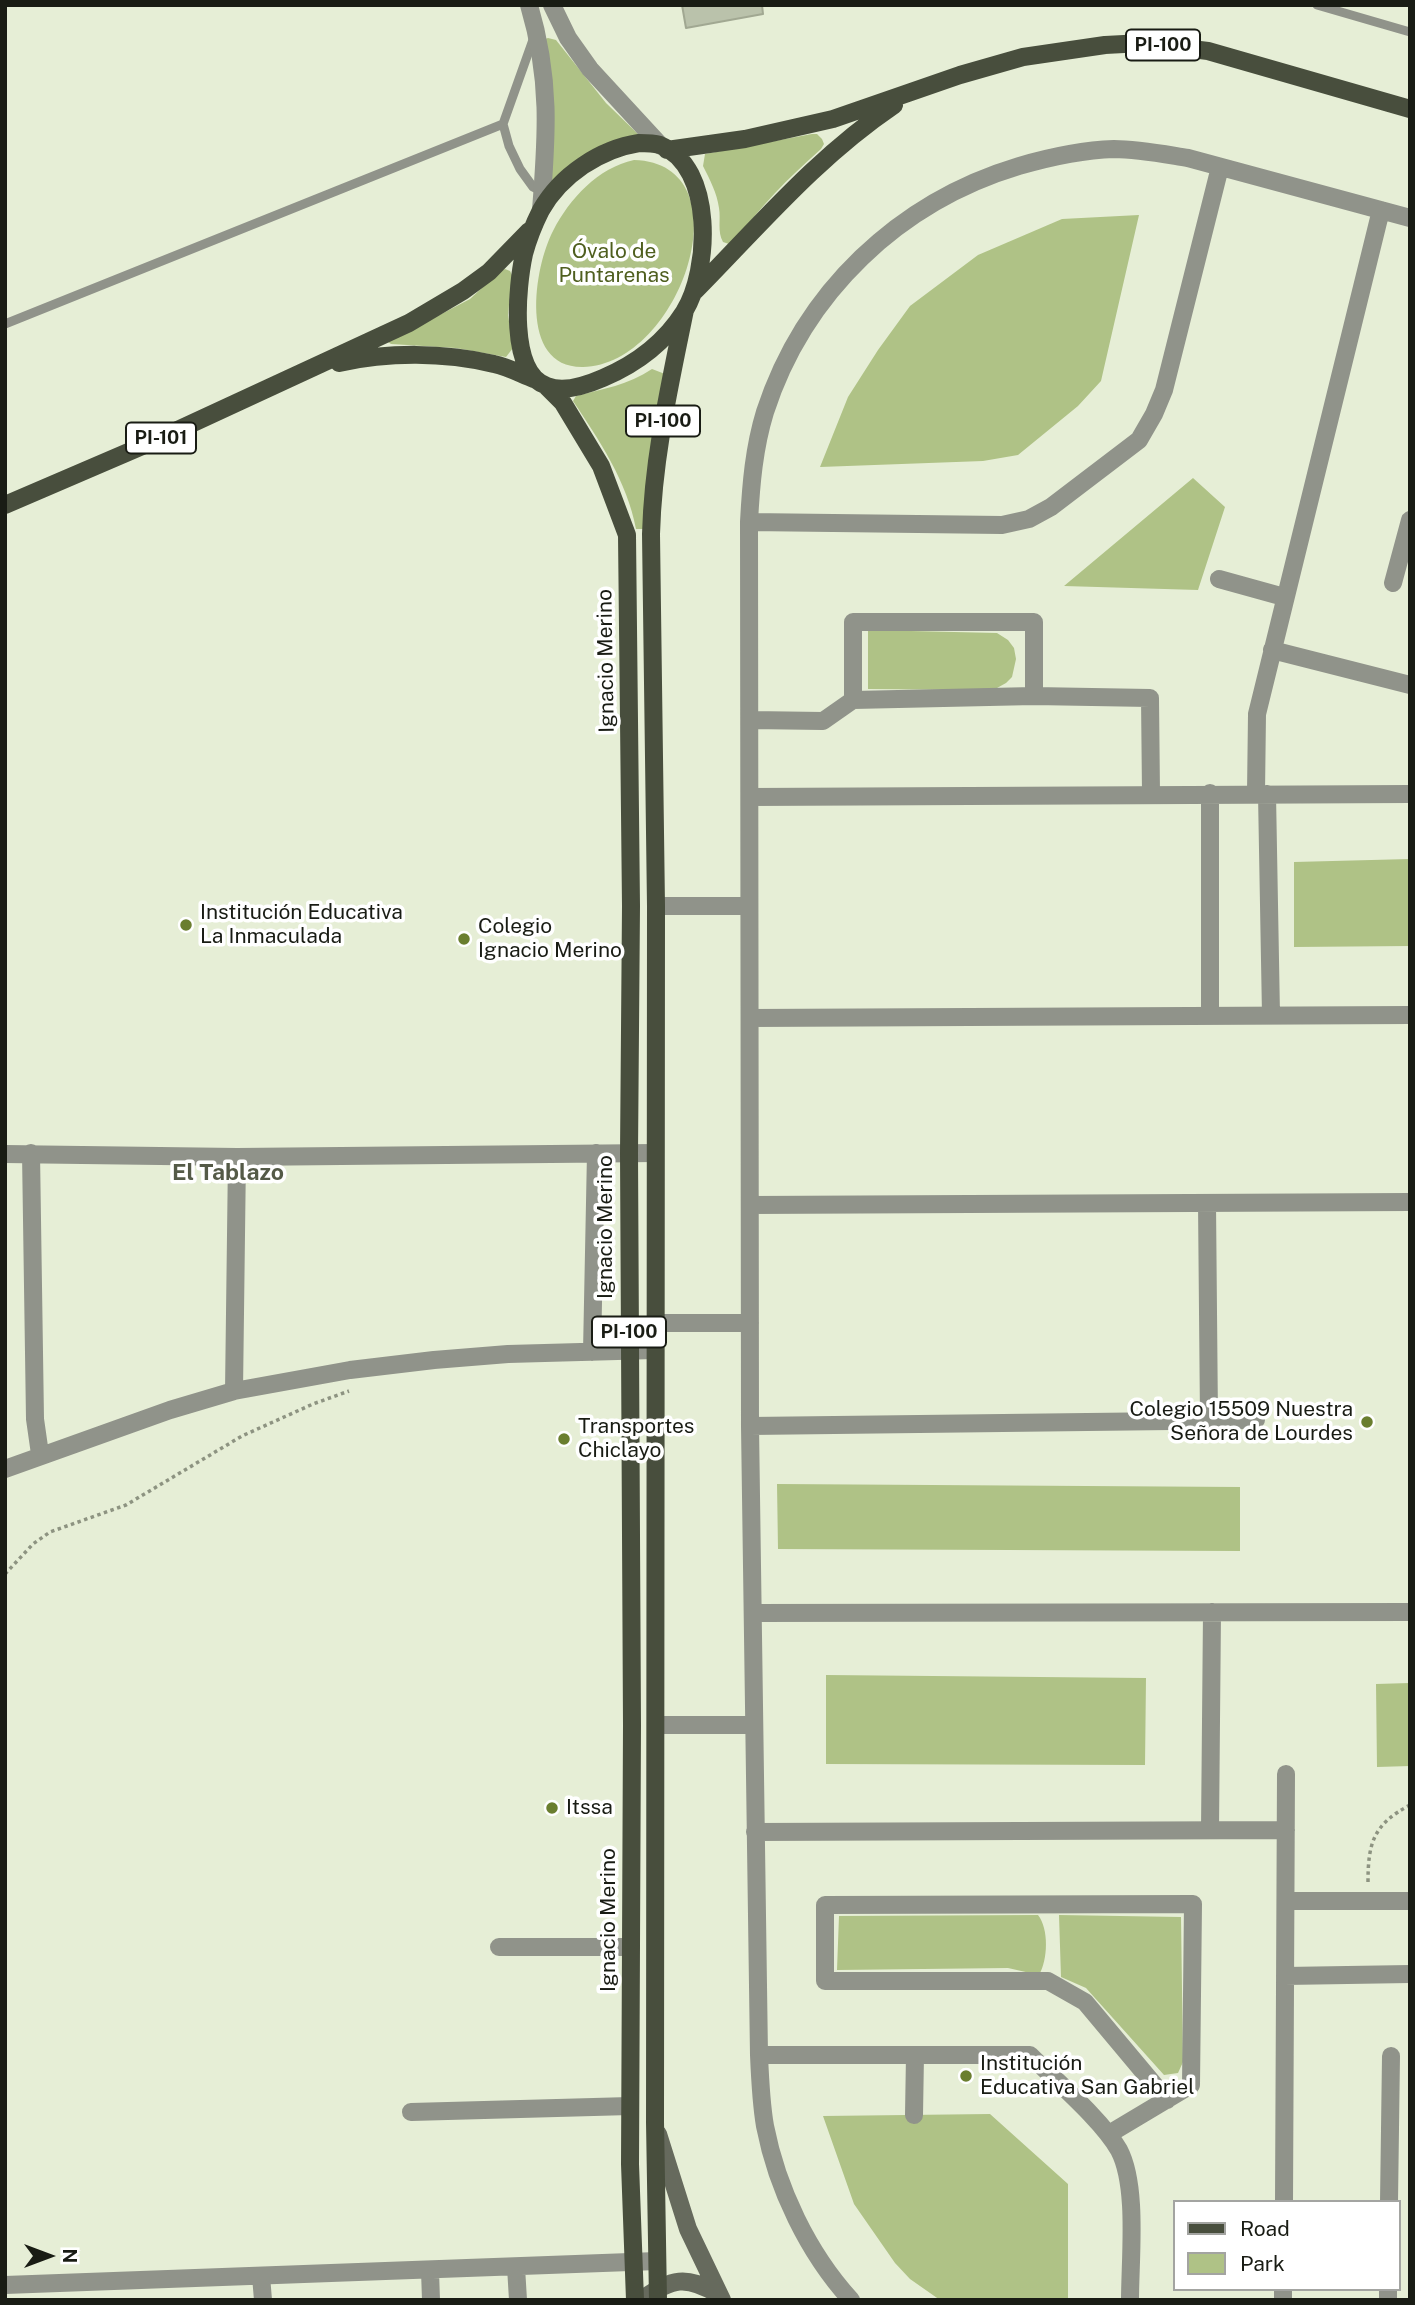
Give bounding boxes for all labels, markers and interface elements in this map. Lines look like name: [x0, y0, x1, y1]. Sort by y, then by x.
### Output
road number: PI-100: [1126, 30, 1200, 60]
park label: Óvalo de Puntarenas: [558, 239, 670, 289]
road number: PI-100: [626, 406, 700, 436]
road number: PI-101: [126, 422, 196, 453]
street label: Ignacio Merino: [592, 589, 620, 733]
place label: Institución Educativa La Inmaculada: [200, 900, 403, 950]
place label: Colegio Ignacio Merino: [478, 914, 622, 964]
marker: Institución Educativa La Inmaculada: [178, 917, 194, 933]
marker: Colegio Ignacio Merino: [456, 931, 472, 947]
street label: Ignacio Merino: [593, 1155, 619, 1299]
district label: El Tablazo: [172, 1159, 284, 1187]
road number: PI-100: [592, 1316, 666, 1348]
place label: Colegio 15509 Nuestra Señora de Lourdes: [1130, 1397, 1353, 1447]
place label: Transportes Chiclayo: [578, 1414, 694, 1464]
marker: Colegio 15509 Nuestra Señora de Lourdes: [1359, 1414, 1375, 1430]
marker: Transportes Chiclayo: [556, 1431, 572, 1447]
place label: Itssa: [566, 1795, 613, 1821]
marker: Itssa: [544, 1800, 560, 1816]
street label: Ignacio Merino: [596, 1848, 622, 1992]
place label: Institución Educativa San Gabriel: [980, 2051, 1195, 2101]
marker: Institución Educativa San Gabriel: [958, 2068, 974, 2084]
legend: [1174, 2200, 1401, 2291]
text: Road: [1240, 2216, 1290, 2241]
north arrow: [14, 2221, 84, 2291]
text: N: [59, 2249, 81, 2263]
text: Park: [1240, 2251, 1285, 2276]

